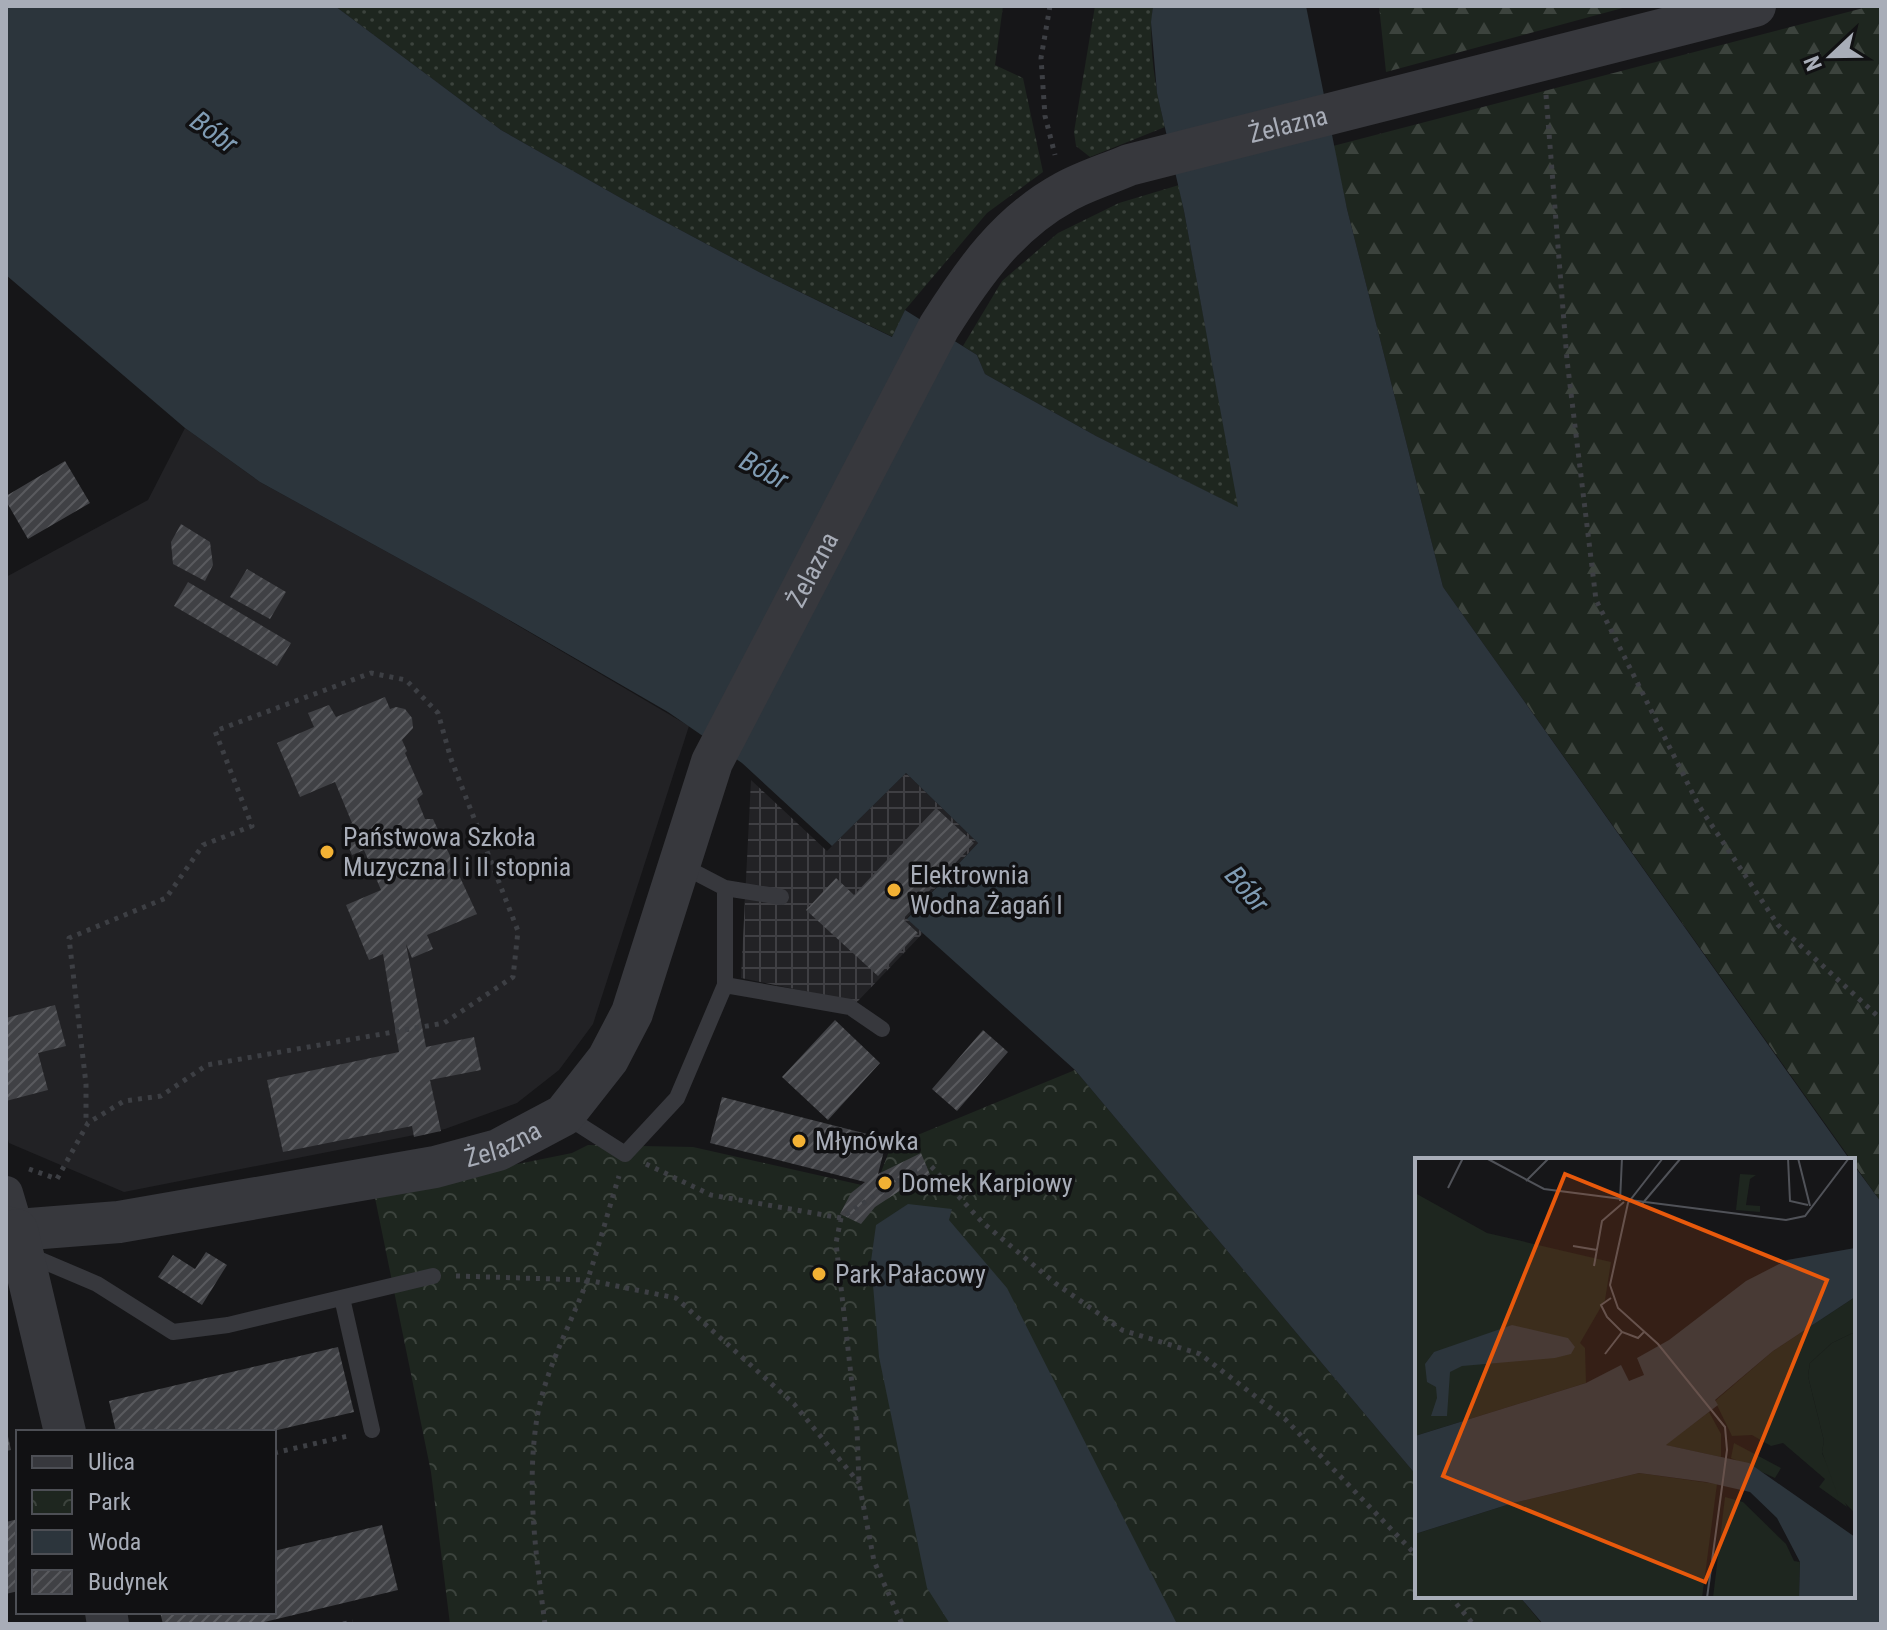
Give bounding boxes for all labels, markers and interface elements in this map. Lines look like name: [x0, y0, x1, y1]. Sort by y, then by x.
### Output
north arrow: [1791, 16, 1871, 96]
text: N: [1799, 52, 1827, 74]
street label: Żelazna: [1245, 100, 1331, 149]
water label: Bóbr: [184, 104, 245, 161]
water label: Bóbr: [734, 444, 795, 497]
street label: Żelazna: [780, 527, 844, 612]
place label: Państwowa Szkoła Muzyczna I i II stopnia: [343, 822, 571, 882]
marker: Państwowa Szkoła Muzyczna I i II stopnia: [318, 843, 336, 861]
water label: Bóbr: [1218, 859, 1276, 919]
place label: Elektrownia Wodna Żagań I: [910, 860, 1063, 920]
marker: Elektrownia Wodna Żagań I: [885, 881, 903, 899]
street label: Żelazna: [461, 1115, 546, 1173]
place label: Młynówka: [815, 1126, 919, 1156]
marker: Młynówka: [790, 1132, 808, 1150]
inset map: [1415, 1158, 1855, 1598]
place label: Domek Karpiowy: [901, 1168, 1073, 1198]
marker: Domek Karpiowy: [876, 1174, 894, 1192]
place label: Park Pałacowy: [835, 1259, 986, 1289]
marker: Park Pałacowy: [810, 1265, 828, 1283]
legend: [16, 1430, 276, 1614]
text: Ulica: [88, 1448, 135, 1476]
text: Park: [88, 1488, 131, 1516]
text: Woda: [88, 1528, 141, 1556]
text: Budynek: [88, 1568, 168, 1596]

